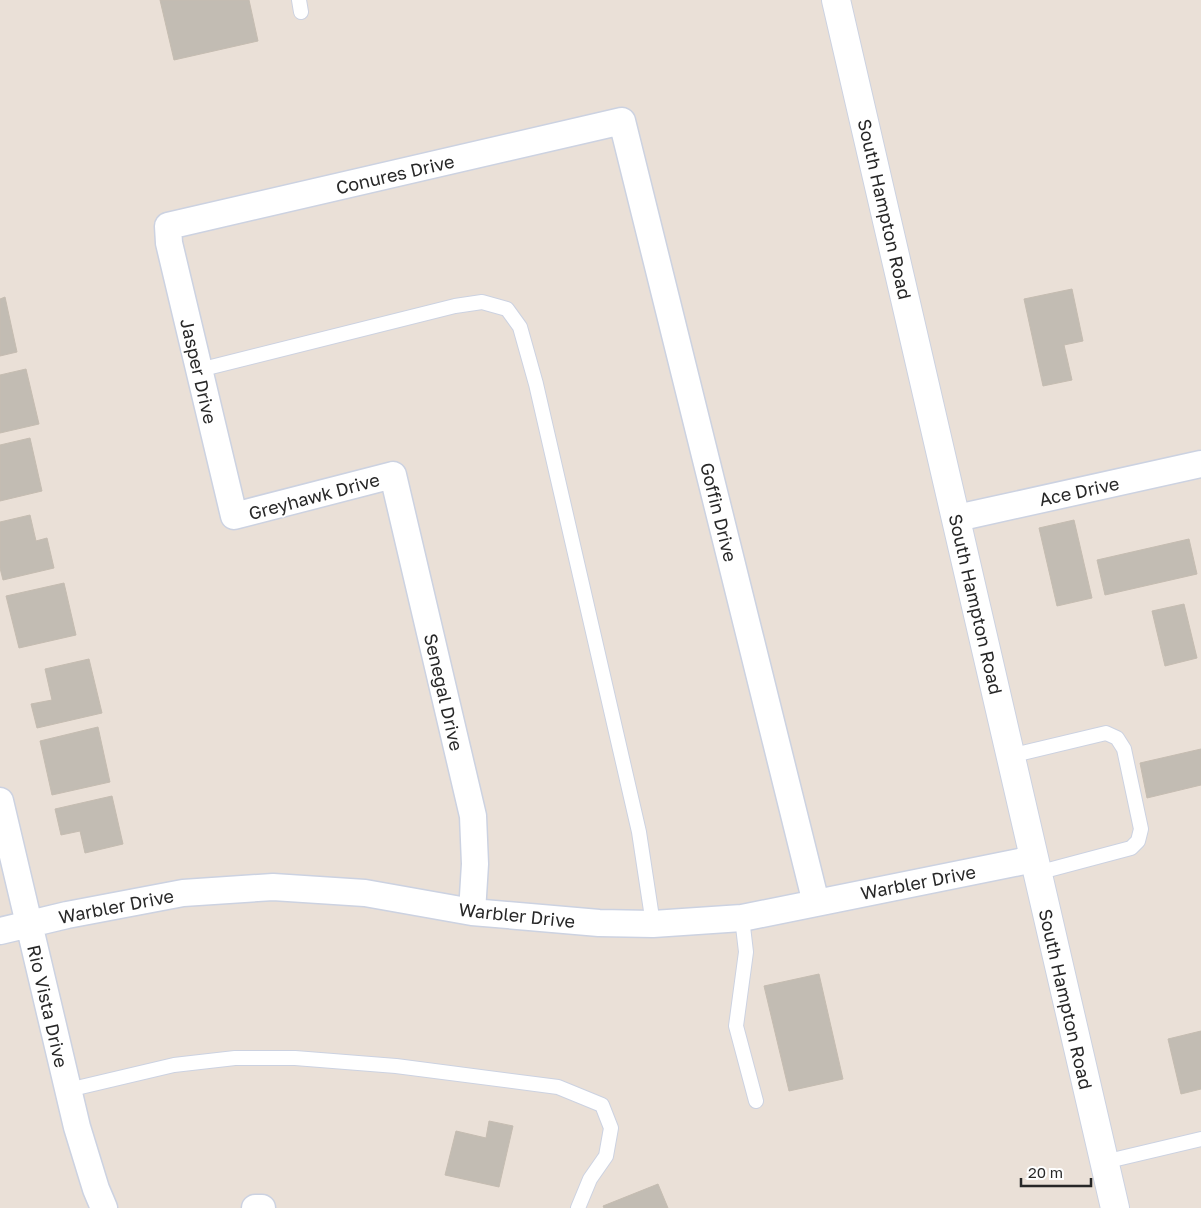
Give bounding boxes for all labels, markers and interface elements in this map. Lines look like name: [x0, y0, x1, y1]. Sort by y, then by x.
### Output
street label: South Hampton Road: [854, 117, 916, 301]
street label: Conures Drive: [334, 150, 456, 198]
street label: Jasper Drive: [176, 316, 222, 426]
street label: Goffin Drive: [696, 460, 742, 564]
street label: Greyhawk Drive: [246, 468, 382, 524]
street label: Ace Drive: [1037, 472, 1121, 510]
street label: South Hampton Road: [945, 512, 1007, 696]
street label: Senegal Drive: [420, 631, 468, 753]
street label: Warbler Drive: [858, 860, 978, 904]
street label: Warbler Drive: [56, 884, 176, 928]
street label: Warbler Drive: [458, 898, 576, 932]
street label: South Hampton Road: [1035, 907, 1097, 1091]
street label: Rio Vista Drive: [23, 942, 73, 1070]
scale bar: [1021, 1156, 1091, 1188]
text: 20 m: [1028, 1163, 1063, 1181]

